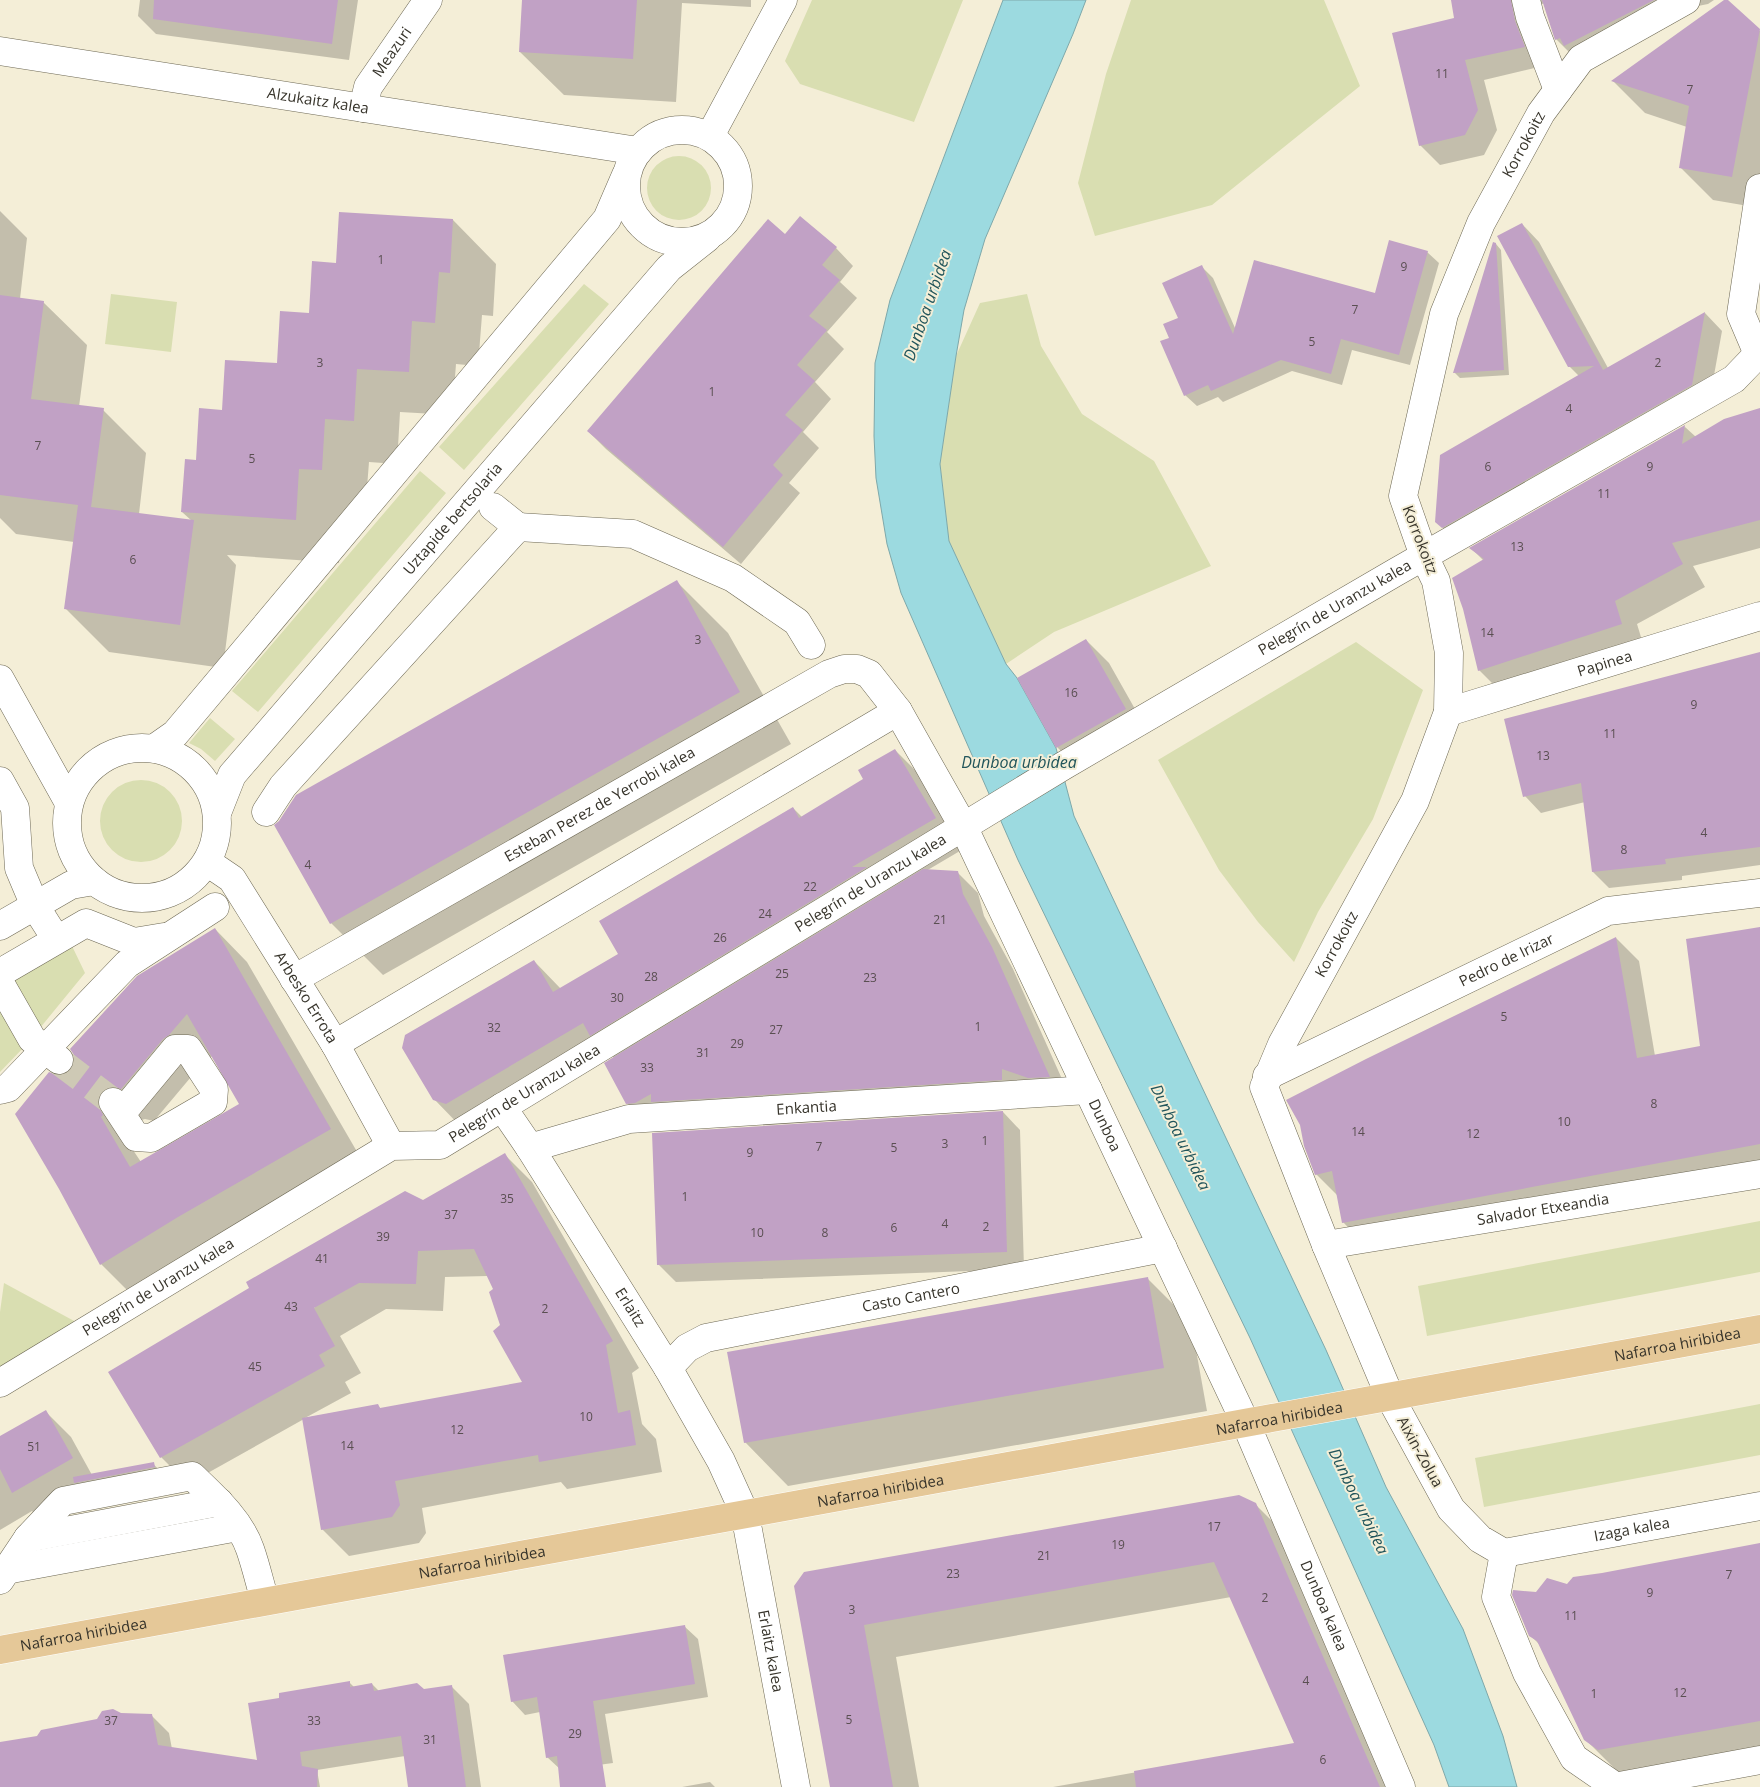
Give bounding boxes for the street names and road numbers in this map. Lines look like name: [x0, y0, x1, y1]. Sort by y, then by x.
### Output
street label: Meazuri: [367, 23, 416, 80]
street label: Alzukaitz kalea: [266, 82, 371, 118]
street label: Korrokoitz: [1497, 107, 1549, 181]
street label: Uztapide bertsolaria: [398, 458, 506, 578]
street label: Korrokoitz: [1399, 502, 1443, 577]
street label: Pelegrín de Uranzu kalea: [1254, 554, 1414, 659]
street label: Papinea: [1575, 645, 1634, 681]
street label: Esteban Perez de Yerrobi kalea: [500, 742, 698, 866]
street label: Pelegrín de Uranzu kalea: [790, 829, 949, 936]
street label: Korrokoitz: [1309, 907, 1362, 980]
street label: Pedro de Irizar: [1455, 928, 1557, 991]
street label: Arbesko Errota: [271, 947, 343, 1047]
street label: Pelegrín de Uranzu kalea: [444, 1039, 603, 1147]
street label: Enkantia: [776, 1095, 837, 1119]
street label: Dunboa: [1085, 1095, 1127, 1155]
street label: Salvador Etxeandia: [1476, 1188, 1610, 1229]
street label: Pelegrín de Uranzu kalea: [78, 1233, 237, 1340]
street label: Casto Cantero: [860, 1277, 961, 1316]
street label: Erlaitz: [611, 1284, 651, 1330]
street label: Nafarroa hiribidea: [1612, 1322, 1742, 1365]
street label: Nafarroa hiribidea: [1214, 1396, 1344, 1439]
street label: Aixin-Zolua: [1393, 1413, 1448, 1490]
street label: Nafarroa hiribidea: [816, 1469, 946, 1511]
street label: Izaga kalea: [1592, 1512, 1671, 1545]
street label: Nafarroa hiribidea: [417, 1540, 547, 1583]
street label: Dunboa kalea: [1296, 1557, 1353, 1654]
street label: Erlaitz kalea: [754, 1608, 789, 1694]
street label: Nafarroa hiribidea: [18, 1612, 148, 1655]

